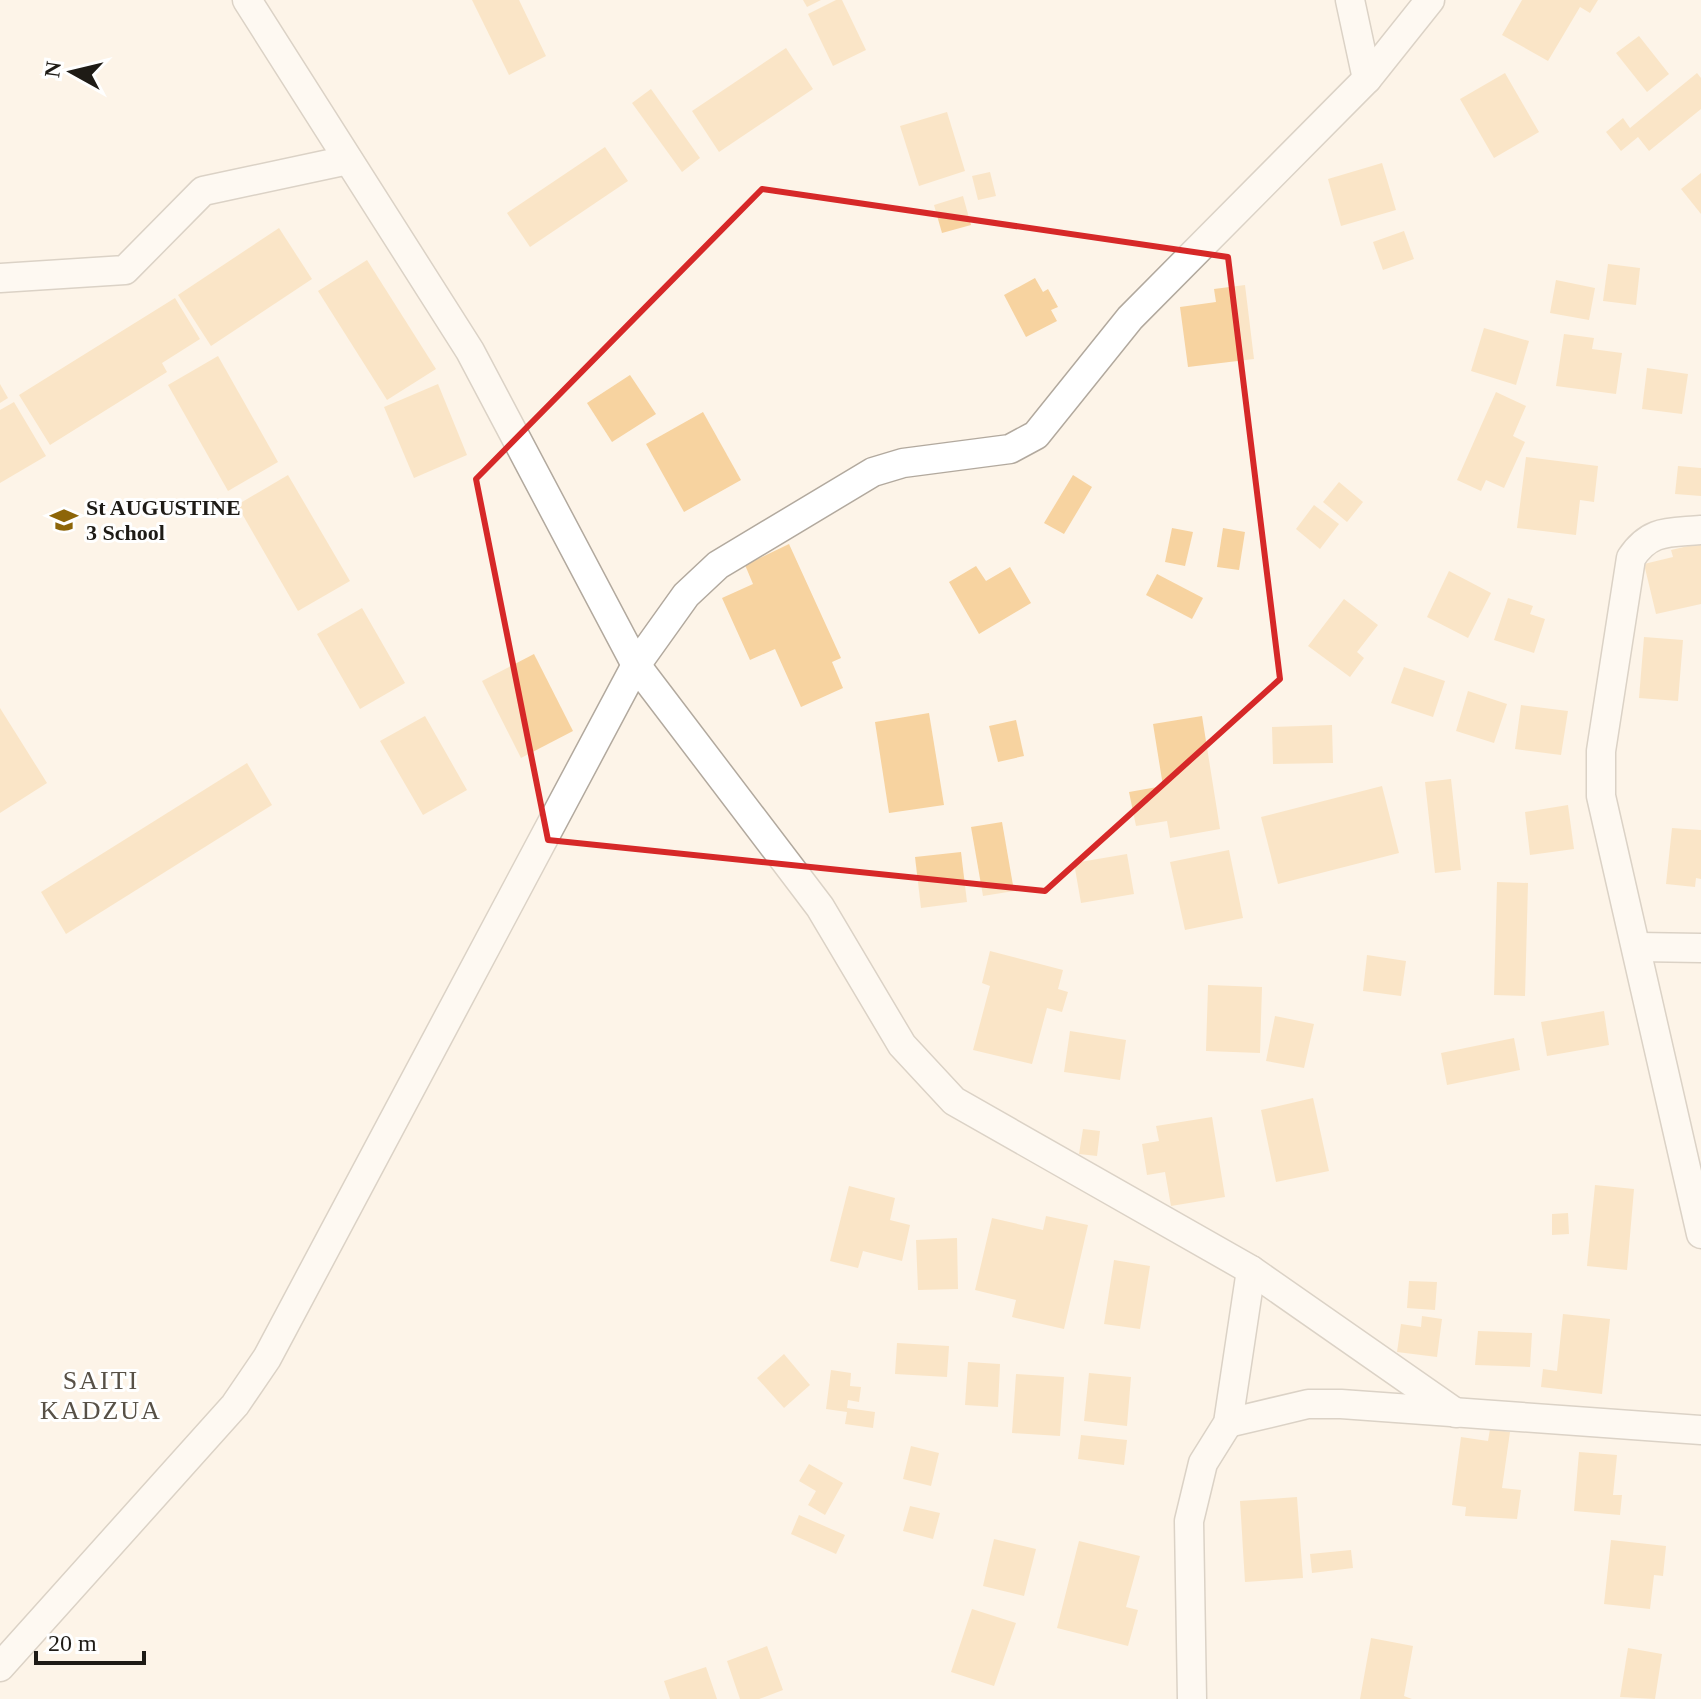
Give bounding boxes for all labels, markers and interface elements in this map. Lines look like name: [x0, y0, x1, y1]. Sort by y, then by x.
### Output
north arrow: [32, 32, 112, 112]
text: N: [39, 60, 66, 79]
place label: St AUGUSTINE 3 School: [86, 495, 241, 545]
school or university icon: St AUGUSTINE 3 School: [49, 505, 79, 535]
district label: SAITI KADZUA: [40, 1366, 162, 1425]
scale bar: [36, 1615, 144, 1665]
text: 20 m: [48, 1630, 97, 1656]

